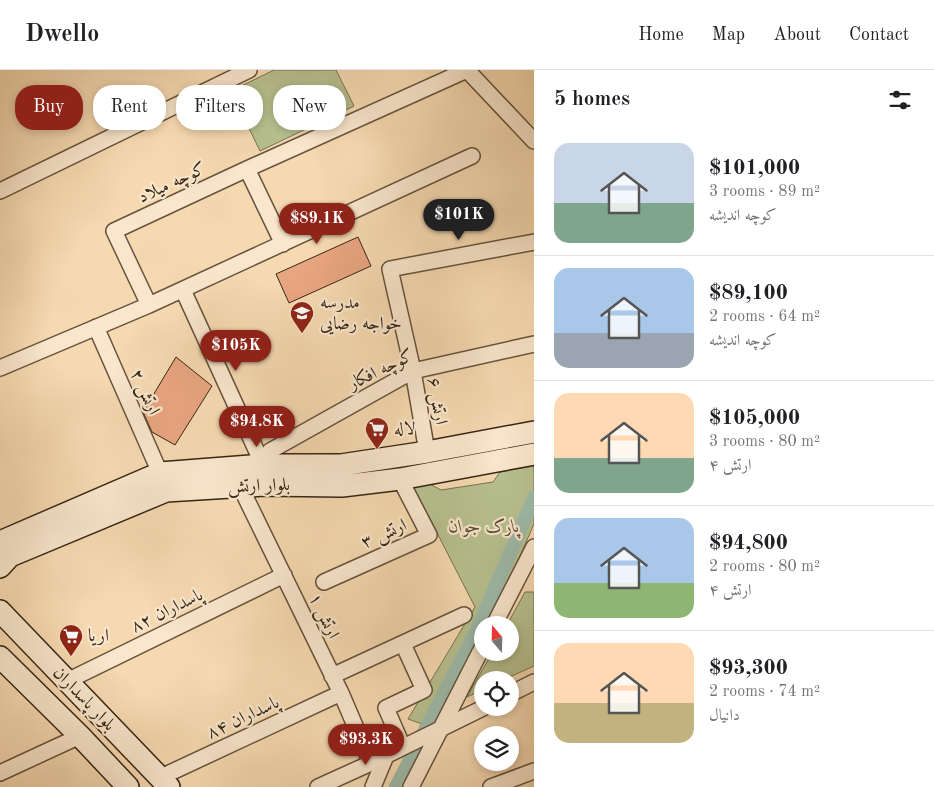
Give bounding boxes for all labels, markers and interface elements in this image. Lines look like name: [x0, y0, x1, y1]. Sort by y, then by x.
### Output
text: Dwello: [25, 23, 99, 47]
text: Home: [638, 26, 684, 44]
text: Map: [712, 26, 745, 44]
text: About: [773, 26, 821, 44]
text: Contact: [849, 26, 909, 44]
chip: Buy: [15, 85, 83, 130]
chip: Rent: [93, 85, 166, 130]
chip: Filters: [176, 85, 263, 130]
chip: New: [273, 85, 346, 130]
icon: filters: [886, 86, 914, 114]
text: 5 homes: [554, 89, 630, 110]
text: $101,000: [709, 158, 800, 179]
street label: کوچه میلاد: [135, 159, 210, 209]
icon: home: [594, 163, 654, 223]
text: 3 rooms · 89 m²: [709, 184, 820, 200]
pin: $101K: [424, 198, 494, 241]
pin: $89.1K: [276, 202, 358, 245]
text: $101K: [434, 207, 484, 223]
text: کوچه اندیشه: [709, 208, 777, 224]
text: $89.1K: [290, 211, 344, 227]
text: $89,100: [709, 283, 788, 304]
icon: home: [594, 288, 654, 348]
place label: مدرسه خواجه رضایی: [320, 294, 402, 335]
school or university icon: مدرسه خواجه رضایی: [289, 300, 315, 334]
text: 2 rooms · 64 m²: [709, 309, 820, 325]
pin: $105K: [201, 330, 271, 372]
text: کوچه اندیشه: [709, 333, 777, 349]
text: $105K: [211, 338, 261, 354]
street label: کوچه افکار: [343, 346, 418, 397]
street label: ارتش ۲: [125, 366, 163, 418]
street label: ارتش ۶: [422, 376, 450, 427]
pin: $94.8K: [216, 406, 298, 448]
text: $105,000: [709, 408, 800, 429]
icon: home: [594, 413, 654, 473]
text: $94.8K: [230, 414, 284, 430]
supermarket icon: لاله: [364, 416, 390, 450]
place label: لاله: [394, 420, 415, 438]
text: 3 rooms · 80 m²: [709, 434, 820, 450]
text: ارتش ۴: [709, 458, 752, 474]
street label: بلوار ارتش: [228, 476, 290, 498]
street label: ارتش ۳: [358, 516, 410, 554]
park label: پارک جوان: [449, 518, 521, 539]
text: $94,800: [709, 533, 788, 554]
icon: home: [594, 538, 654, 598]
text: 2 rooms · 80 m²: [709, 559, 820, 575]
text: ارتش ۴: [709, 583, 752, 599]
street label: پاسداران ۸۲: [128, 585, 209, 639]
street label: ارتش ۱: [304, 590, 342, 642]
north arrow: [474, 616, 519, 661]
map controls: [474, 616, 519, 771]
supermarket icon: اریا: [58, 623, 84, 657]
place label: اریا: [88, 627, 109, 646]
text: $93,300: [709, 658, 788, 679]
street label: بلوار پاسداران: [47, 663, 119, 737]
icon: home: [594, 663, 654, 723]
button: locate: [474, 671, 519, 716]
text: 2 rooms · 74 m²: [709, 684, 820, 700]
street label: پاسداران ۸۴: [204, 693, 285, 745]
text: دانیال: [709, 708, 740, 724]
pin: $93.3K: [325, 724, 407, 766]
button: layers: [474, 726, 519, 771]
text: $93.3K: [339, 732, 393, 748]

